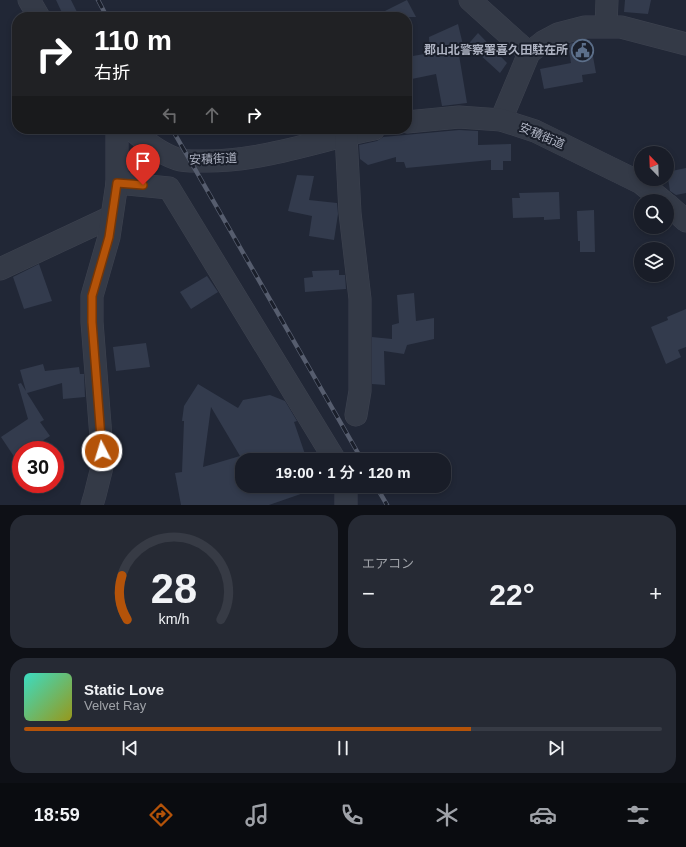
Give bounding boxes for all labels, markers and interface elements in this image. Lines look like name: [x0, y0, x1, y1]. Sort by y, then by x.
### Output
text: 110 m: [94, 25, 172, 56]
icon: right: [28, 28, 80, 80]
public building icon: 郡山北警察署喜久田駐在所: [570, 37, 596, 63]
place label: 郡山北警察署喜久田駐在所: [424, 43, 568, 57]
text: 右折: [94, 63, 130, 83]
icon: left: [159, 104, 181, 126]
icon: ahead: [201, 104, 223, 126]
icon: right: [243, 104, 265, 126]
street label: 安積街道: [517, 120, 567, 152]
pin: [126, 144, 160, 185]
north arrow: [634, 146, 674, 186]
map controls: [634, 146, 674, 282]
icon: arrive: [132, 150, 154, 172]
street label: 安積街道: [189, 151, 237, 167]
button: search: [634, 194, 674, 234]
button: layers: [634, 242, 674, 282]
position arrow: [81, 430, 123, 472]
speed limit sign: 30: [12, 441, 64, 493]
text: 19:00 · 1 分 · 120 m: [275, 464, 411, 481]
text: エアコン: [362, 556, 414, 571]
text: 28: [151, 564, 197, 611]
text: 22°: [489, 578, 535, 611]
text: −: [362, 581, 375, 606]
text: +: [649, 581, 662, 606]
text: km/h: [159, 610, 190, 626]
text: Static Love: [84, 681, 164, 698]
text: Velvet Ray: [84, 698, 146, 713]
icon: previous: [119, 737, 141, 759]
icon: pause: [332, 737, 354, 759]
icon: next: [545, 737, 567, 759]
icon: directions: [147, 801, 175, 829]
icon: music: [243, 801, 271, 829]
icon: phone: [338, 801, 366, 829]
icon: climate: [433, 801, 461, 829]
icon: car: [529, 801, 557, 829]
icon: filters: [624, 801, 652, 829]
text: 18:59: [34, 805, 80, 825]

